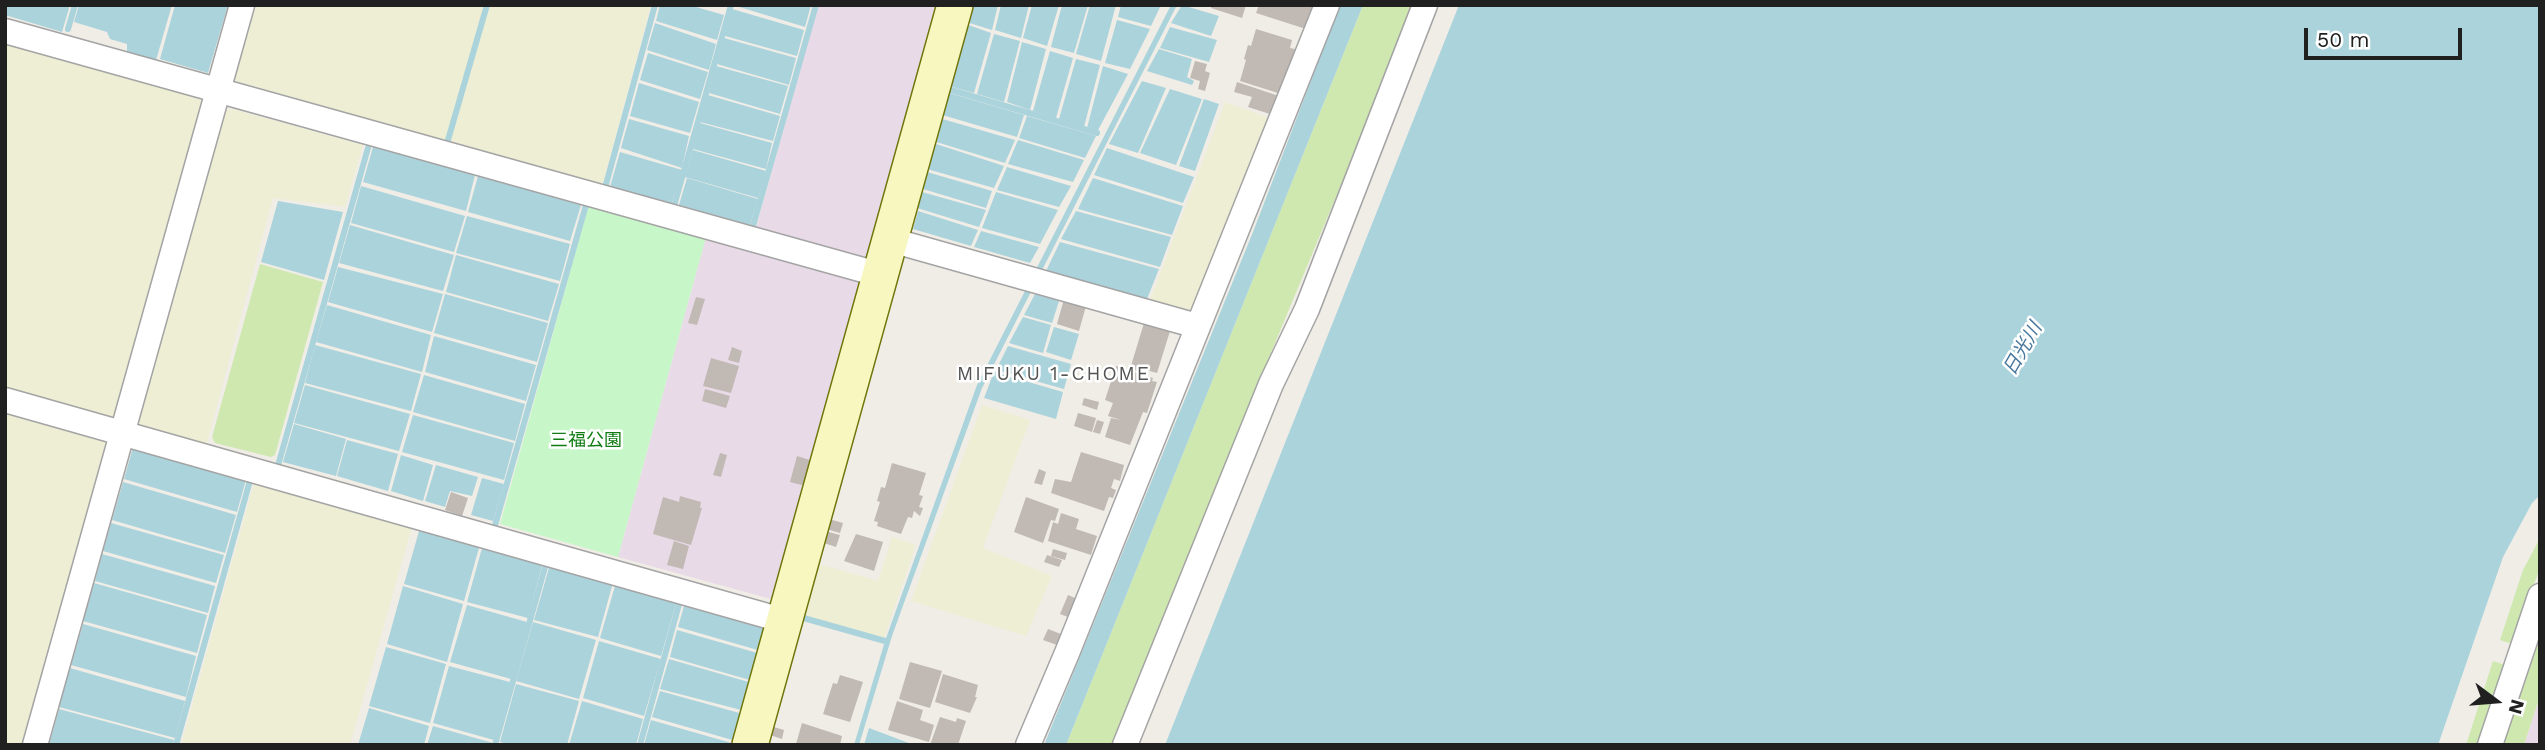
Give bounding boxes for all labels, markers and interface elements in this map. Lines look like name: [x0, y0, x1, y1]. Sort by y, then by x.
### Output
scale bar: [2307, 14, 2464, 58]
text: 50 m: [2317, 27, 2369, 52]
water label: 日光川: [1999, 319, 2047, 379]
district label: MIFUKU 1-CHOME: [959, 363, 1149, 385]
park label: 三福公園: [550, 430, 622, 452]
north arrow: [2461, 666, 2531, 736]
text: N: [2504, 697, 2530, 717]

